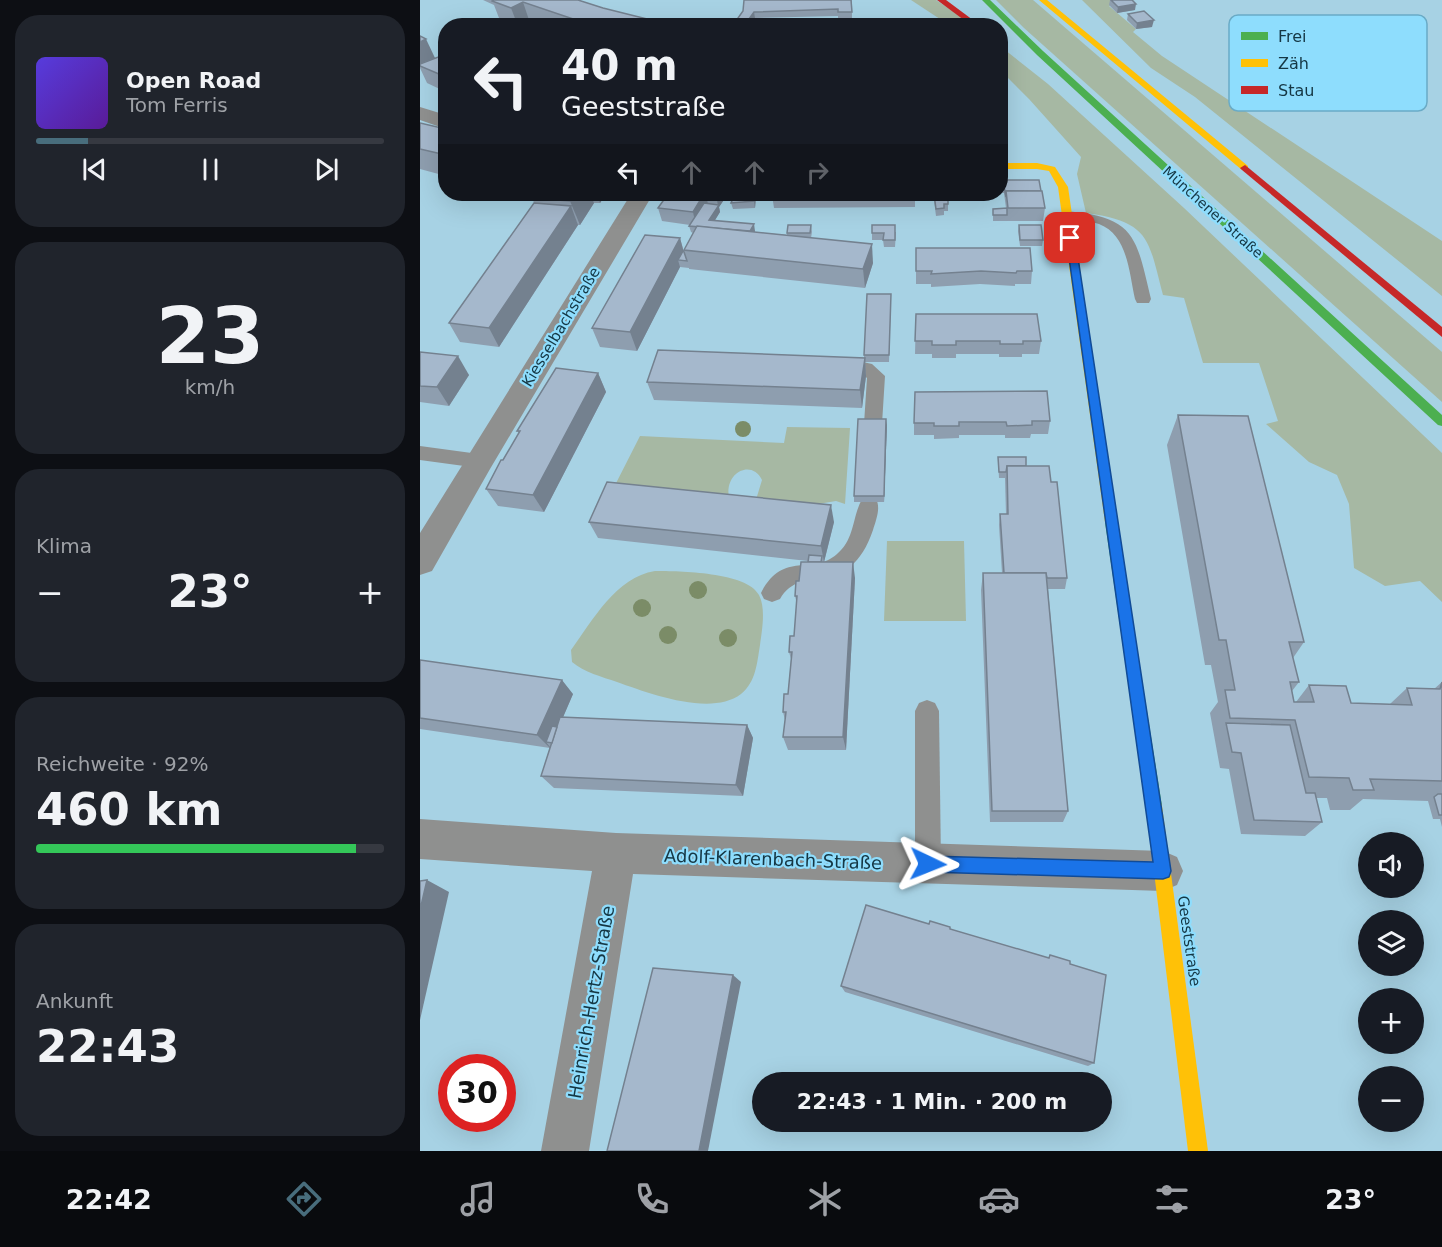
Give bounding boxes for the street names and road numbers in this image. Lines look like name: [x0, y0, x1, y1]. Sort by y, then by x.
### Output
street label: Münchener Straße: [1160, 163, 1266, 261]
street label: Kiesselbachstraße: [518, 264, 604, 390]
street label: Adolf-Klarenbach-Straße: [664, 845, 882, 873]
street label: Geeststraße: [1174, 894, 1204, 988]
street label: Heinrich-Hertz-Straße: [564, 904, 618, 1100]

